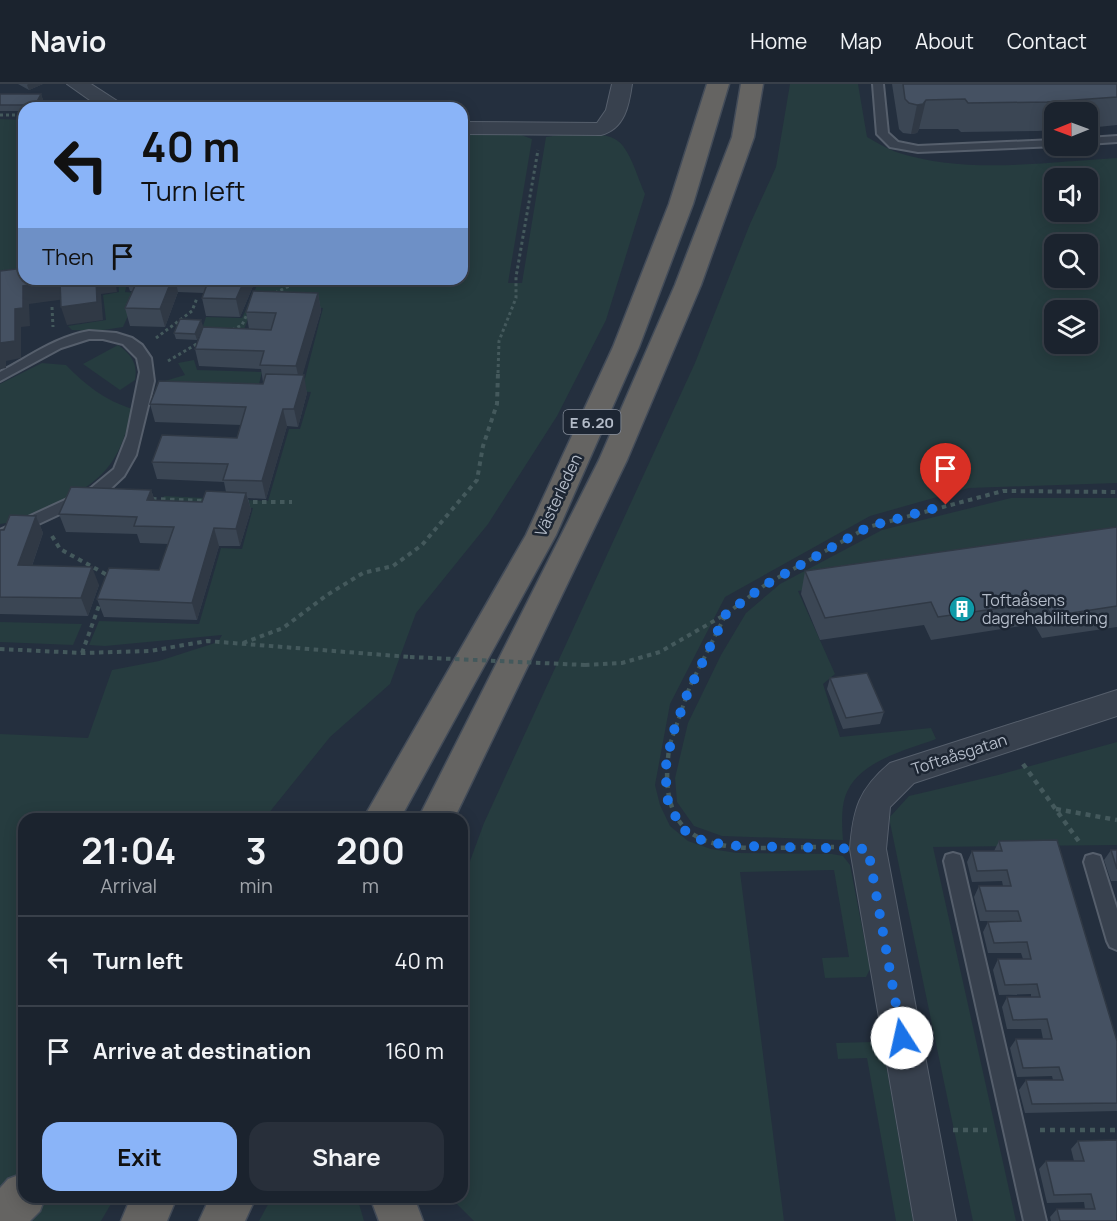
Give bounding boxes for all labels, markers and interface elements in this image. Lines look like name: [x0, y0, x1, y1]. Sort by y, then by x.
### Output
text: Navio: [30, 22, 106, 60]
text: Home: [750, 27, 807, 55]
text: Map: [840, 27, 882, 55]
text: About: [915, 27, 974, 55]
text: Contact: [1007, 27, 1087, 55]
north arrow: [1044, 102, 1098, 156]
map controls: [1044, 102, 1098, 354]
text: 40 m: [141, 117, 240, 175]
icon: left: [42, 126, 120, 204]
button: sound: [1044, 168, 1098, 222]
text: Turn left: [141, 172, 245, 209]
button: search: [1044, 234, 1098, 288]
icon: arrive: [106, 240, 139, 273]
text: Then: [42, 242, 94, 272]
button: layers: [1044, 300, 1098, 354]
road number: E 6.20: [564, 410, 620, 434]
pin: [920, 443, 971, 505]
street label: Västerleden: [529, 450, 587, 540]
icon: arrive: [929, 452, 962, 485]
place label: Toftaåsens dagrehabilitering: [982, 589, 1108, 629]
building icon: Toftaåsens dagrehabilitering: [947, 594, 977, 624]
street label: Toftaåsgatan: [908, 728, 1010, 780]
text: 21:04: [81, 826, 176, 875]
text: 3: [246, 826, 267, 875]
text: 200: [336, 826, 405, 875]
text: Arrival: [100, 872, 157, 899]
text: min: [239, 872, 273, 899]
text: m: [362, 872, 379, 899]
icon: left: [42, 945, 75, 978]
text: Turn left: [93, 946, 183, 976]
text: 40 m: [395, 946, 444, 976]
position arrow: [870, 1006, 934, 1070]
icon: arrive: [42, 1035, 75, 1068]
text: Arrive at destination: [93, 1036, 311, 1066]
text: 160 m: [385, 1036, 444, 1066]
button: Exit: [42, 1122, 237, 1191]
button: Share: [249, 1122, 444, 1191]

